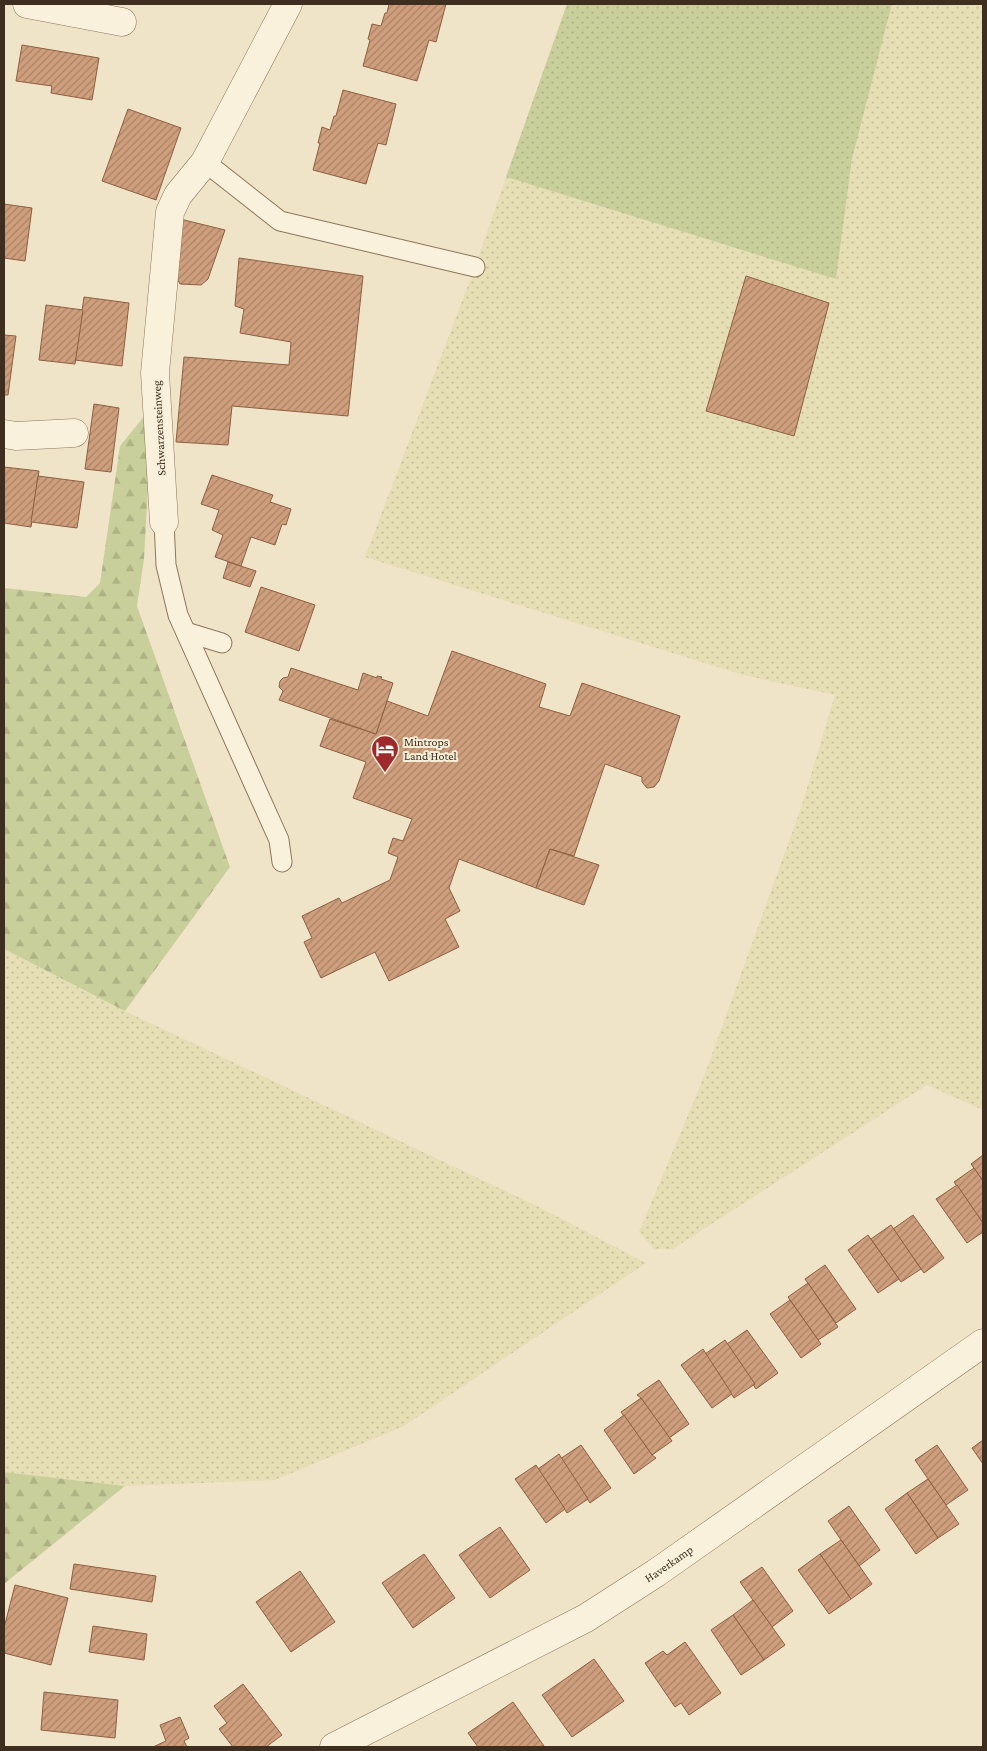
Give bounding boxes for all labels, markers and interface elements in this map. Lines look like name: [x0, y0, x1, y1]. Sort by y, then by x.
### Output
street label: Schwarzensteinweg: [150, 380, 168, 476]
hotel icon: Mintrops Land Hotel: [370, 734, 400, 773]
place label: Mintrops Land Hotel: [404, 735, 457, 763]
street label: Haverkamp: [642, 1542, 696, 1585]

